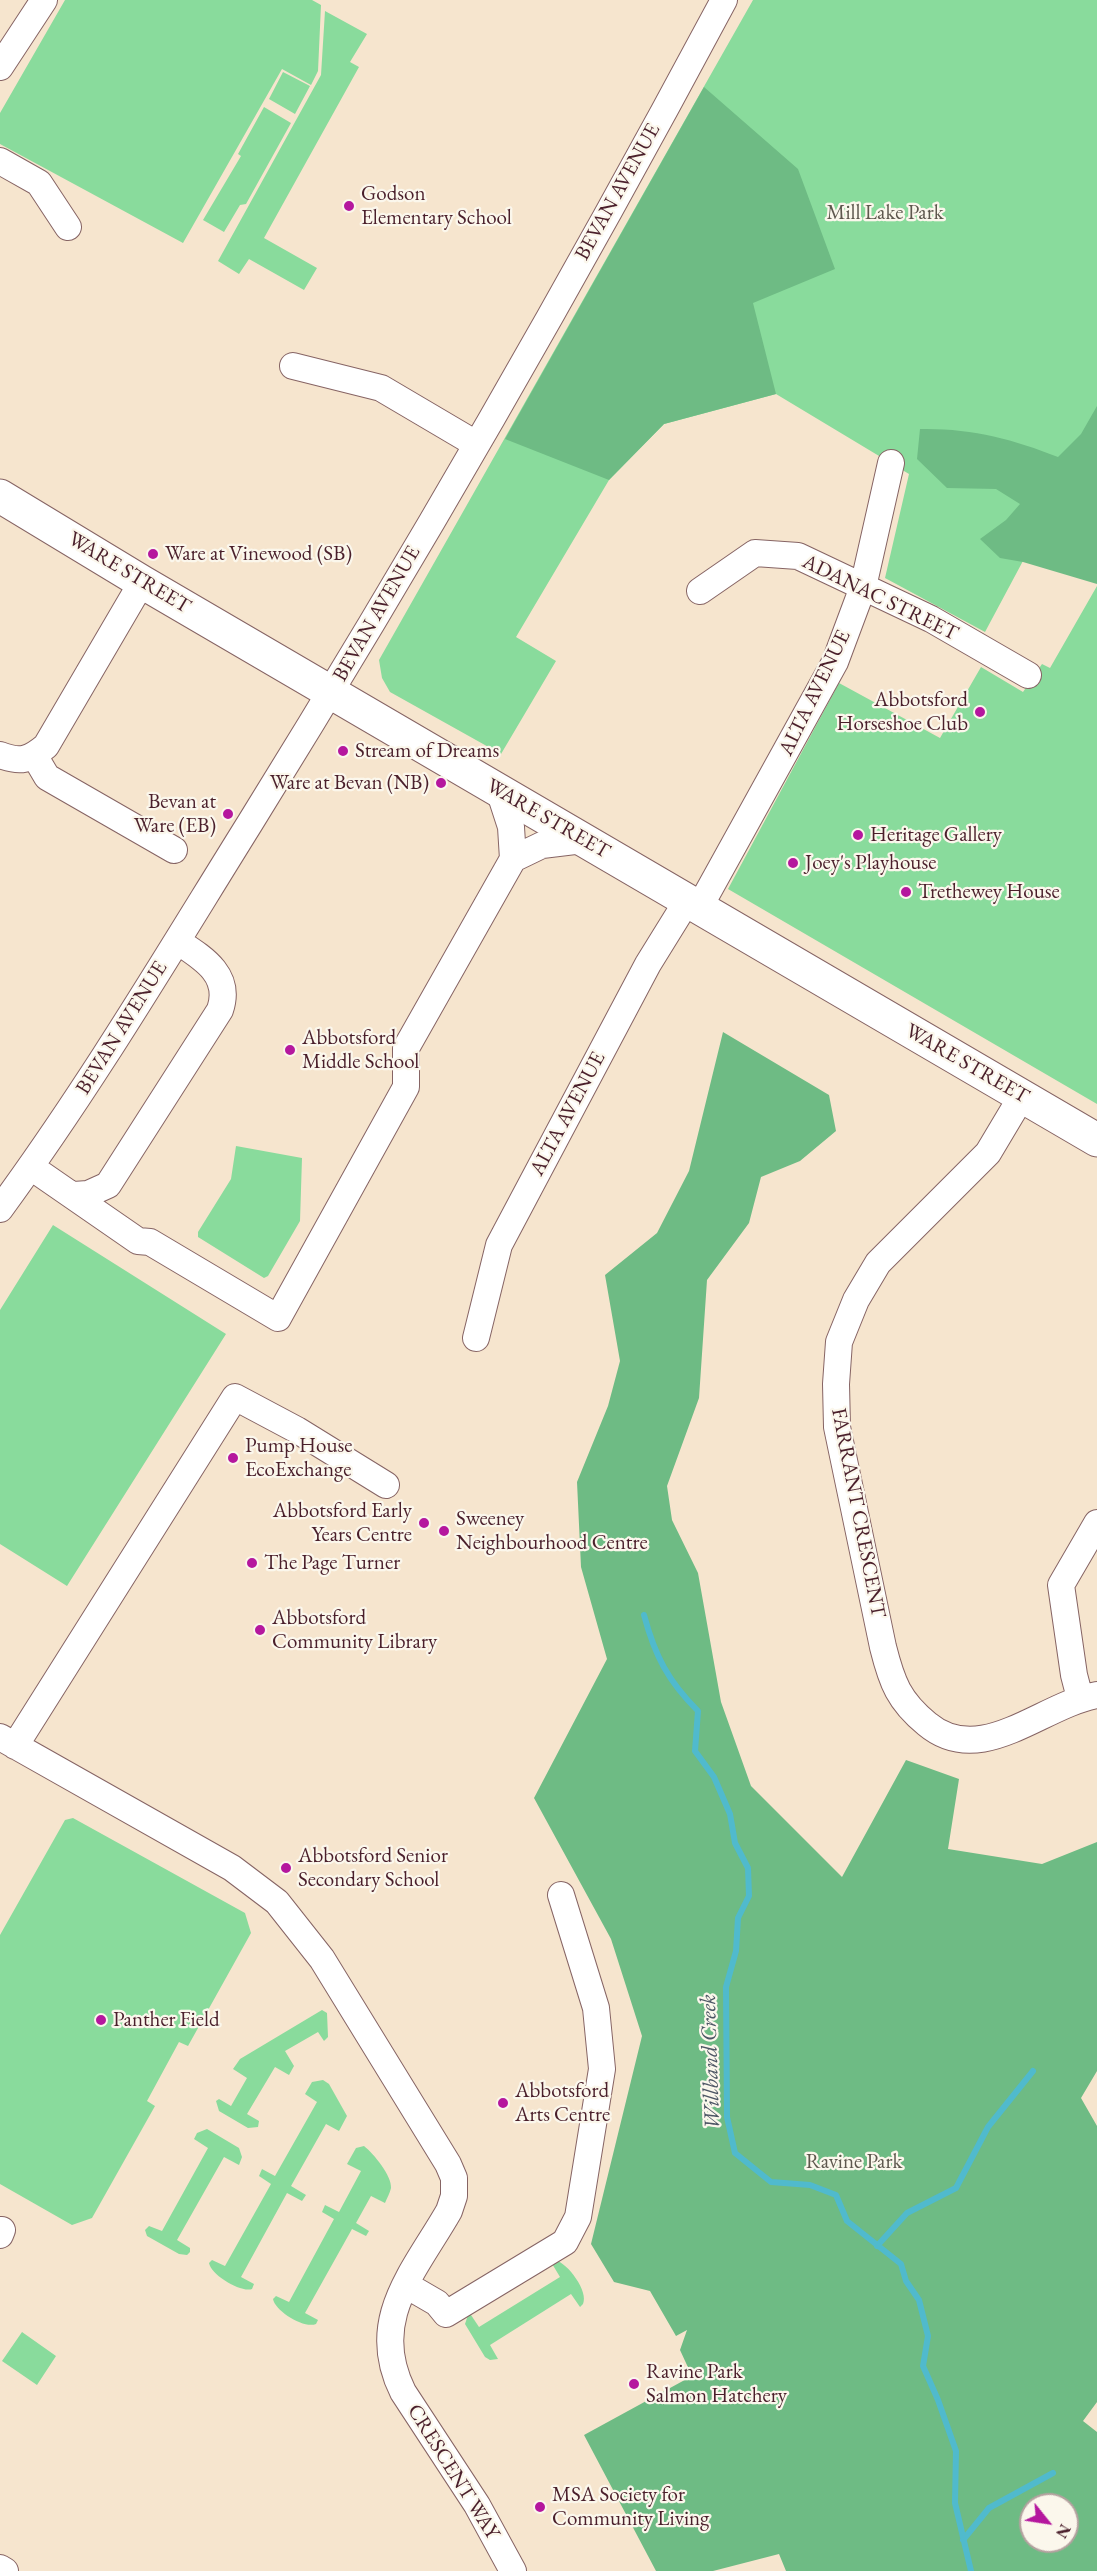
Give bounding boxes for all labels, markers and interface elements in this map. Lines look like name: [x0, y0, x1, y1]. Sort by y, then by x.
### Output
street label: BEVAN AVENUE: [570, 119, 666, 265]
place label: Godson Elementary School: [361, 181, 512, 231]
marker: Godson Elementary School: [342, 199, 356, 213]
park label: Mill Lake Park: [826, 200, 944, 226]
street label: WARE STREET: [63, 527, 195, 619]
place label: Ware at Vinewood (SB): [165, 541, 352, 567]
street label: BEVAN AVENUE: [328, 542, 426, 686]
marker: Ware at Vinewood (SB): [146, 547, 160, 561]
street label: ADANAC STREET: [798, 549, 962, 647]
street label: ALTA AVENUE: [774, 626, 856, 760]
place label: Abbotsford Horseshoe Club: [836, 687, 968, 737]
marker: Abbotsford Horseshoe Club: [973, 705, 987, 719]
place label: Stream of Dreams: [355, 738, 499, 764]
marker: Stream of Dreams: [336, 744, 350, 758]
place label: Ware at Bevan (NB): [270, 770, 429, 796]
street label: WARE STREET: [482, 773, 614, 865]
marker: Ware at Bevan (NB): [434, 776, 448, 790]
place label: Bevan at Ware (EB): [134, 789, 216, 839]
marker: Bevan at Ware (EB): [221, 807, 235, 821]
place label: Heritage Gallery: [870, 822, 1002, 848]
marker: Heritage Gallery: [851, 828, 865, 842]
place label: Joey's Playhouse: [805, 850, 936, 876]
marker: Joey's Playhouse: [786, 856, 800, 870]
place label: Trethewey House: [918, 879, 1060, 905]
marker: Trethewey House: [899, 885, 913, 899]
street label: BEVAN AVENUE: [71, 957, 173, 1099]
street label: WARE STREET: [901, 1018, 1033, 1110]
place label: Abbotsford Middle School: [302, 1025, 419, 1075]
marker: Abbotsford Middle School: [283, 1043, 297, 1057]
street label: ALTA AVENUE: [525, 1048, 611, 1180]
street label: FARRANT CRESCENT: [825, 1406, 891, 1620]
place label: Pump House EcoExchange: [245, 1433, 353, 1483]
marker: Pump House EcoExchange: [226, 1451, 240, 1465]
place label: Abbotsford Early Years Centre: [273, 1498, 412, 1548]
place label: Sweeney Neighbourhood Centre: [456, 1506, 648, 1556]
marker: Abbotsford Early Years Centre: [417, 1516, 431, 1530]
marker: Sweeney Neighbourhood Centre: [437, 1524, 451, 1538]
place label: The Page Turner: [264, 1550, 400, 1576]
marker: The Page Turner: [245, 1556, 259, 1570]
place label: Abbotsford Community Library: [272, 1605, 437, 1655]
marker: Abbotsford Community Library: [253, 1623, 267, 1637]
place label: Abbotsford Senior Secondary School: [298, 1843, 448, 1893]
marker: Abbotsford Senior Secondary School: [279, 1861, 293, 1875]
water label: Willband Creek: [695, 1994, 727, 2130]
place label: Panther Field: [113, 2007, 220, 2033]
marker: Panther Field: [94, 2013, 108, 2027]
place label: Abbotsford Arts Centre: [515, 2078, 610, 2128]
marker: Abbotsford Arts Centre: [496, 2096, 510, 2110]
park label: Ravine Park: [806, 2149, 902, 2175]
place label: Ravine Park Salmon Hatchery: [646, 2359, 787, 2409]
marker: Ravine Park Salmon Hatchery: [627, 2377, 641, 2391]
street label: CRESCENT WAY: [401, 2400, 505, 2544]
place label: MSA Society for Community Living: [552, 2482, 709, 2532]
north arrow: [1019, 2493, 1079, 2553]
marker: MSA Society for Community Living: [533, 2500, 547, 2514]
text: N: [1051, 2520, 1076, 2542]

